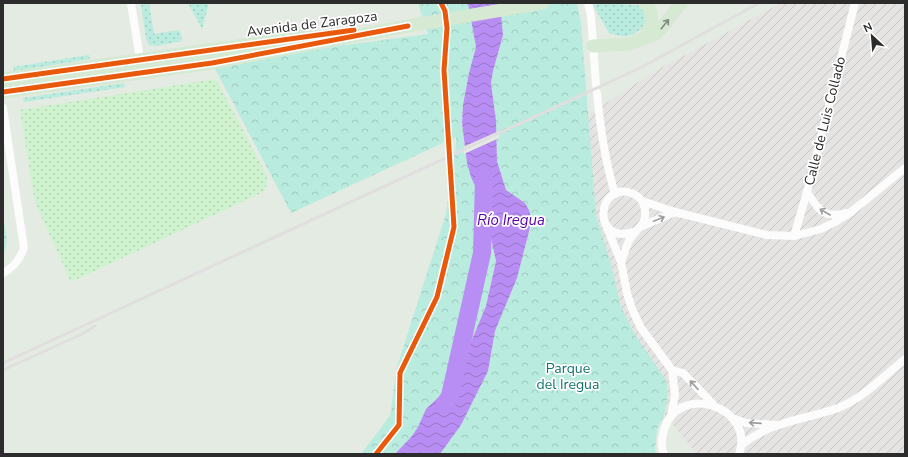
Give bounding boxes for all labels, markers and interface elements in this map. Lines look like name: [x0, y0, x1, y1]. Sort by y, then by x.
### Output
street label: Avenida de Zaragoza: [246, 7, 378, 41]
north arrow: [852, 16, 892, 56]
one-way arrow: [661, 18, 670, 29]
text: N: [861, 19, 875, 36]
street label: Calle de Luis Collado: [800, 54, 850, 188]
one-way arrow: [819, 208, 831, 215]
water label: Río Iregua: [477, 210, 545, 230]
one-way arrow: [652, 214, 664, 222]
park label: Parque del Iregua: [537, 359, 599, 394]
one-way arrow: [690, 380, 699, 390]
one-way arrow: [749, 420, 762, 427]

